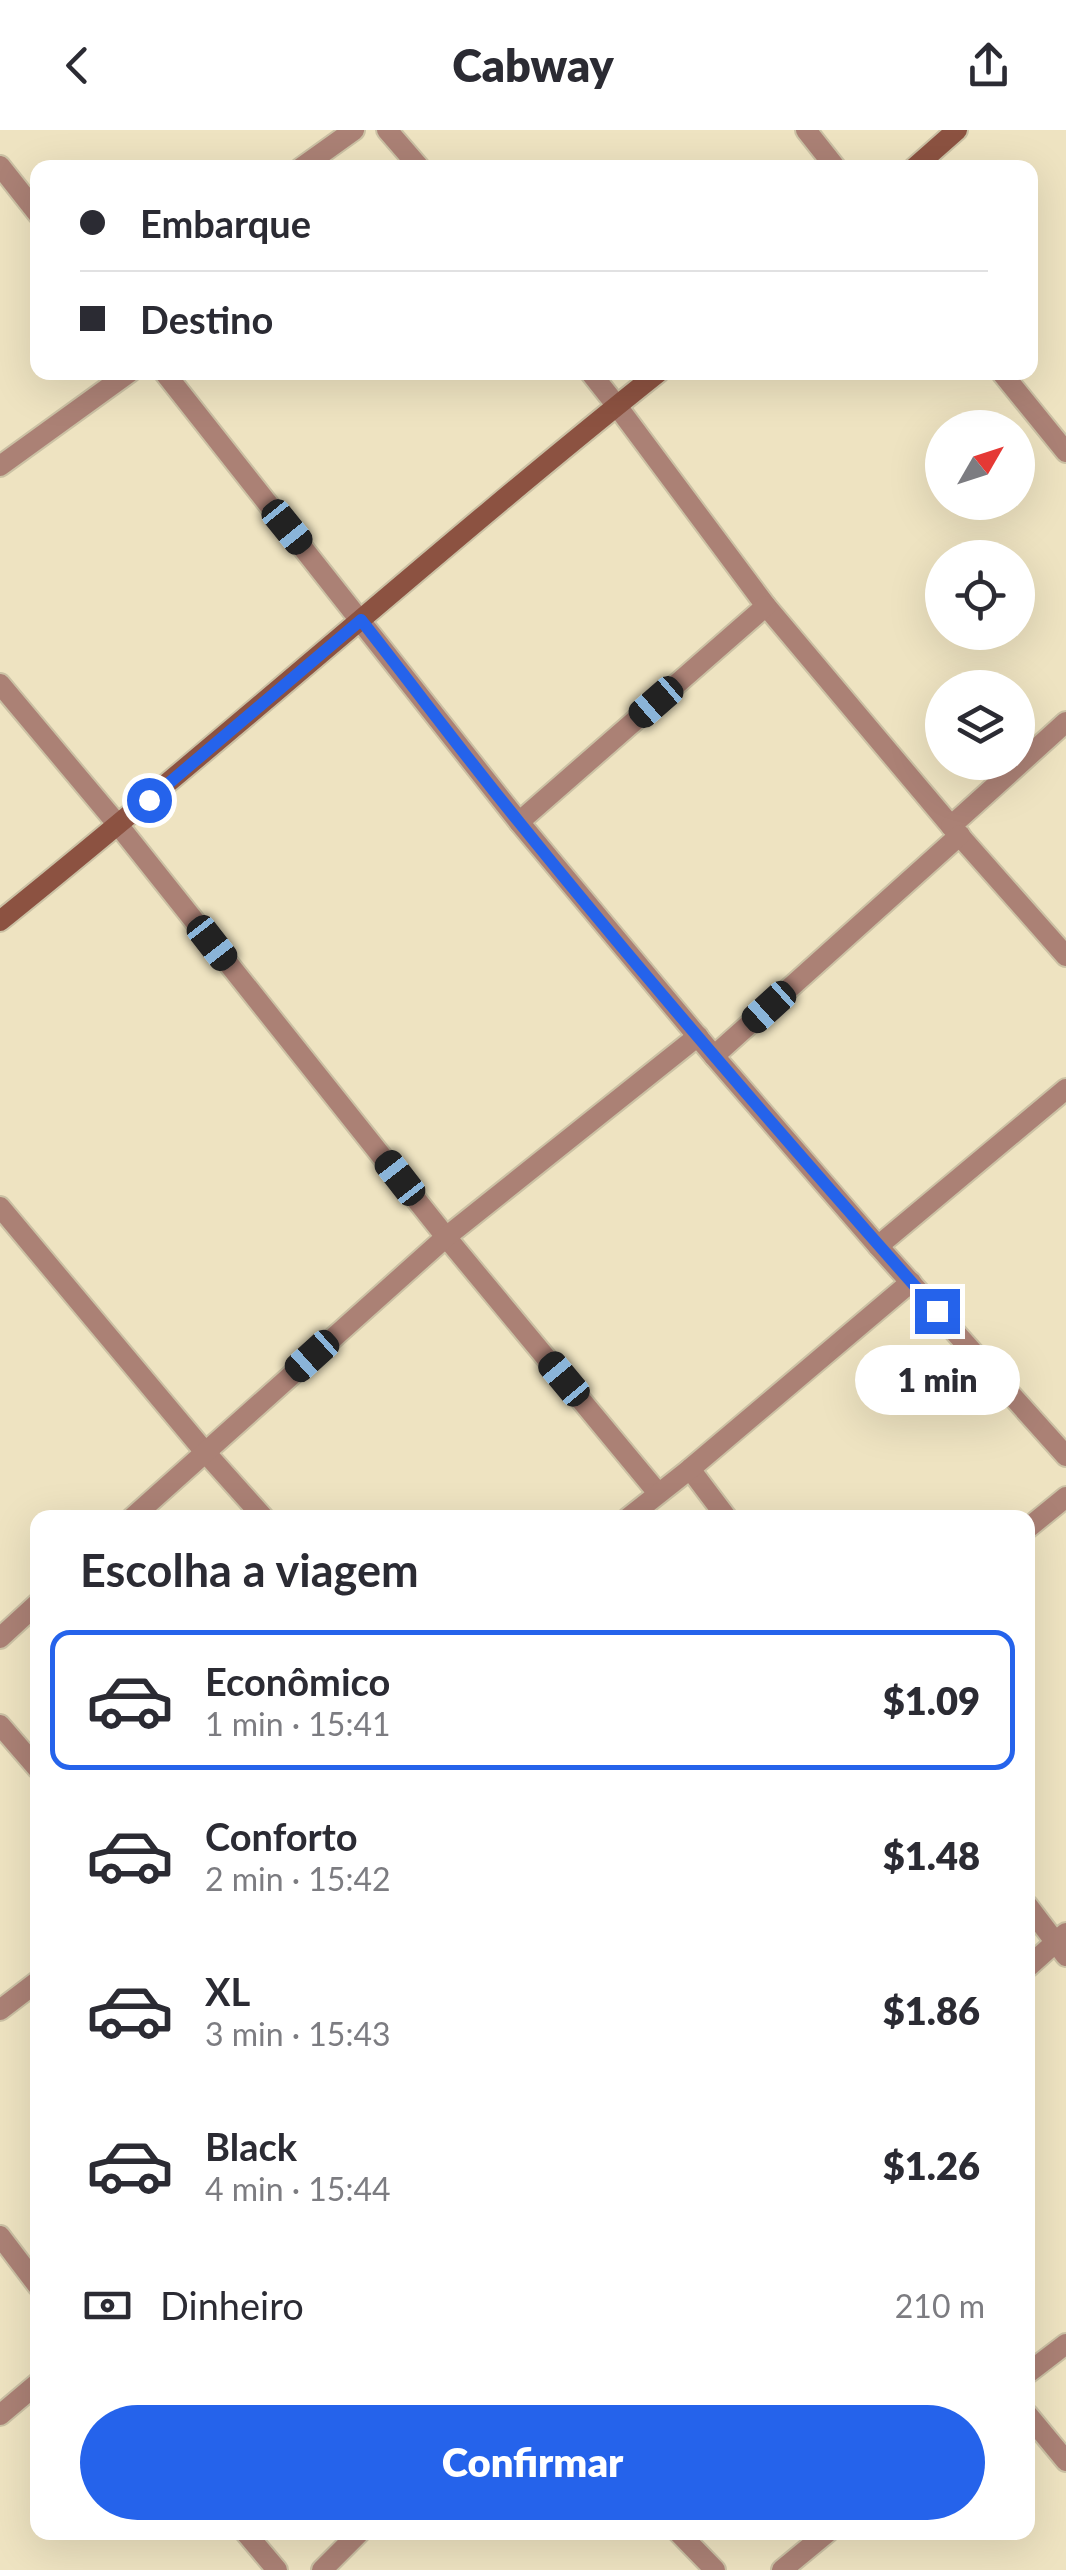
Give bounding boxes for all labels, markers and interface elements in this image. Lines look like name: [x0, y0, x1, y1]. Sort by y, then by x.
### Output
icon: back: [50, 38, 105, 93]
text: Cabway: [452, 38, 614, 92]
icon: share: [961, 38, 1016, 93]
text: Embarque: [140, 200, 311, 246]
text: Destino: [140, 296, 273, 342]
north arrow: [925, 410, 1035, 520]
map controls: [925, 410, 1035, 780]
car: [256, 494, 318, 560]
button: locate: [925, 540, 1035, 650]
button: layers: [925, 670, 1035, 780]
car: [624, 671, 688, 733]
route start: [127, 778, 172, 823]
car: [182, 910, 242, 976]
car: [737, 976, 801, 1038]
car: [370, 1145, 430, 1211]
route end: [915, 1289, 960, 1334]
car: [280, 1325, 344, 1387]
car: [533, 1346, 595, 1412]
callout: 1 min: [854, 1346, 1020, 1416]
text: 1 min: [898, 1360, 977, 1399]
text: Escolha a viagem: [80, 1543, 419, 1597]
icon: car: [85, 1655, 175, 1745]
text: Econômico: [205, 1658, 390, 1704]
text: $1.09: [883, 1677, 980, 1723]
text: 1 min · 15:41: [205, 1704, 391, 1743]
icon: car: [85, 1810, 175, 1900]
text: Conforto: [205, 1813, 358, 1859]
text: $1.48: [883, 1832, 980, 1878]
text: 2 min · 15:42: [205, 1859, 391, 1898]
icon: car: [85, 1965, 175, 2055]
text: XL: [205, 1968, 250, 2014]
text: $1.86: [883, 1987, 980, 2033]
text: 3 min · 15:43: [205, 2014, 391, 2053]
icon: car: [85, 2120, 175, 2210]
text: Black: [205, 2123, 297, 2169]
text: $1.26: [883, 2142, 980, 2188]
text: 4 min · 15:44: [205, 2169, 391, 2208]
icon: cash: [80, 2278, 135, 2333]
text: Dinheiro: [160, 2282, 304, 2328]
text: 210 m: [895, 2286, 985, 2325]
button: Confirmar: [80, 2405, 985, 2520]

